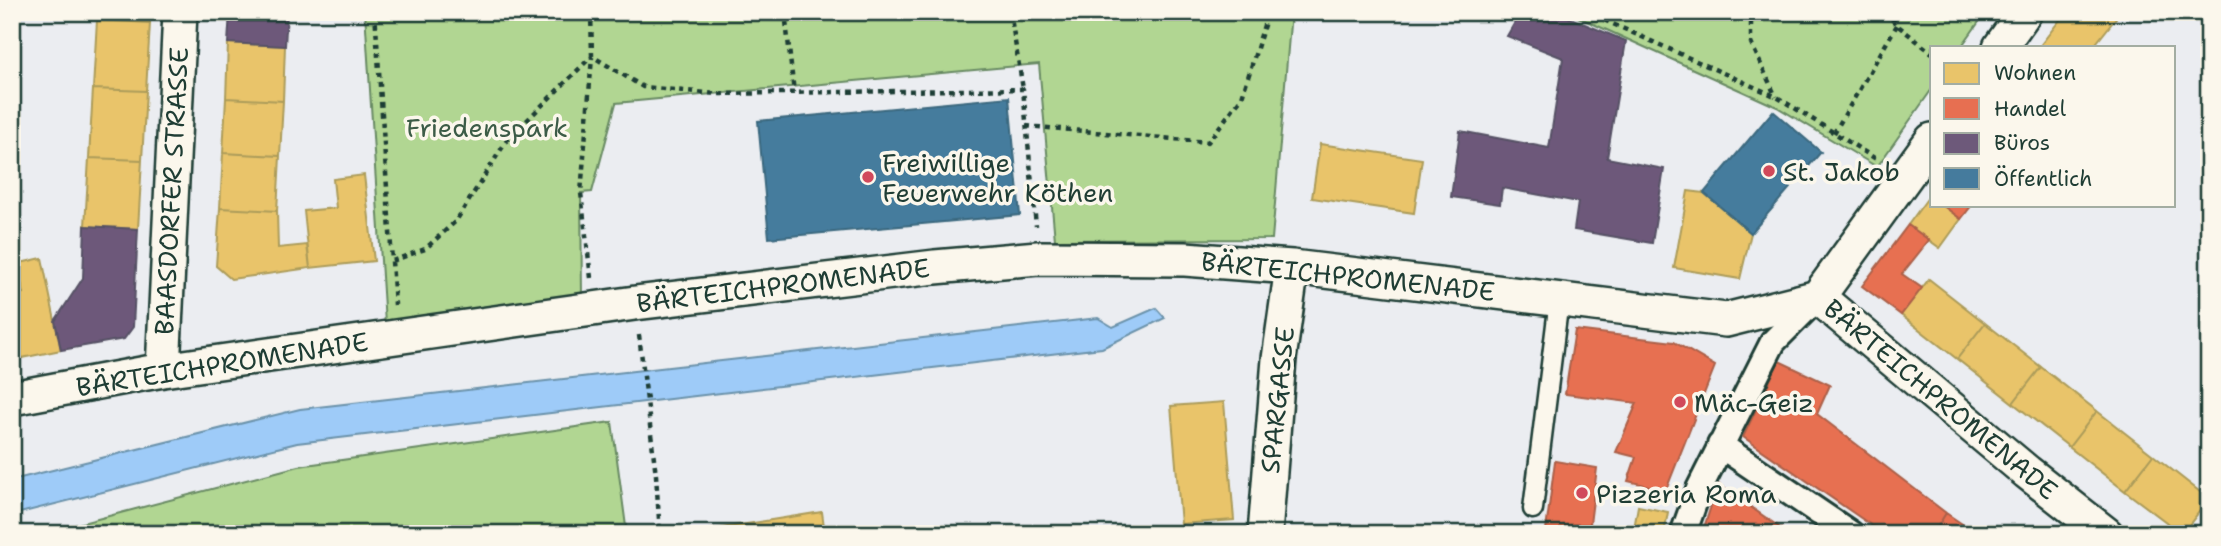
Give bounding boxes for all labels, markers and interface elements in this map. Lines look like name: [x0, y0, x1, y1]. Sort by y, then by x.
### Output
street label: BAASDORFER STRASSE: [146, 46, 196, 336]
legend: [1930, 46, 2176, 206]
text: Wohnen: [1994, 59, 2076, 87]
text: Handel: [1994, 95, 2067, 123]
park label: Friedenspark: [406, 110, 568, 145]
text: Büros: [1994, 129, 2050, 157]
place label: Freiwillige Feuerwehr Köthen: [882, 145, 1113, 210]
place label: St. Jakob: [1783, 154, 1900, 189]
marker: St. Jakob: [1761, 163, 1777, 179]
text: Öffentlich: [1994, 165, 2092, 193]
marker: Freiwillige Feuerwehr Köthen: [860, 169, 876, 185]
street label: BÄRTEICHPROMENADE: [1199, 243, 1497, 309]
street label: BÄRTEICHPROMENADE: [634, 250, 932, 320]
street label: BÄRTEICHPROMENADE: [1817, 291, 2065, 507]
street label: BÄRTEICHPROMENADE: [73, 324, 371, 404]
street label: SPARGASSE: [1252, 325, 1302, 475]
place label: Mäc-Geiz: [1694, 385, 1814, 420]
marker: Mäc-Geiz: [1672, 394, 1688, 410]
place label: Pizzeria Roma: [1596, 476, 1776, 511]
marker: Pizzeria Roma: [1574, 485, 1590, 501]

